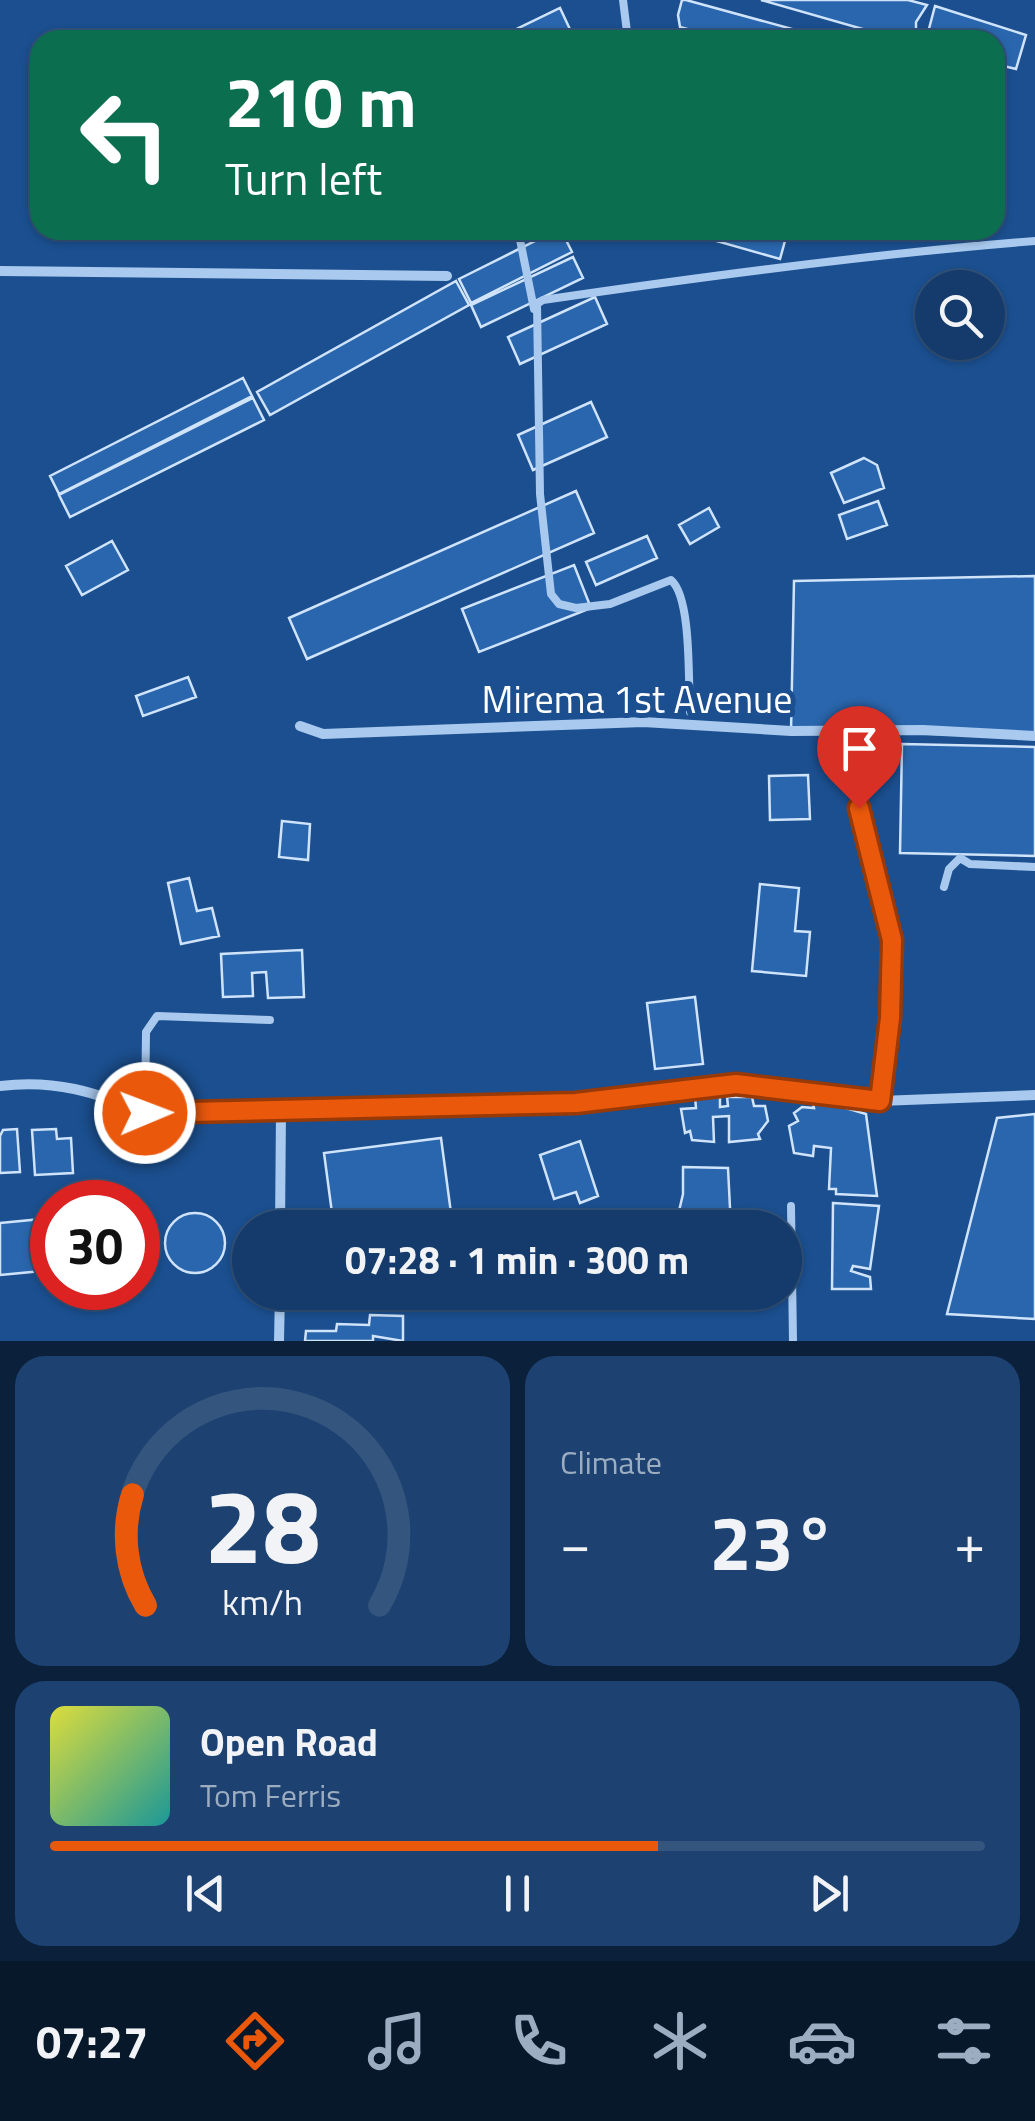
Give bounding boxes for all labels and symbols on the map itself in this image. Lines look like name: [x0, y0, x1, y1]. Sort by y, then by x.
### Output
street label: Mirema 1st Avenue: [482, 670, 792, 728]
pin: [817, 706, 902, 809]
position arrow: [93, 1061, 197, 1165]
speed limit sign: 30: [30, 1180, 160, 1310]

